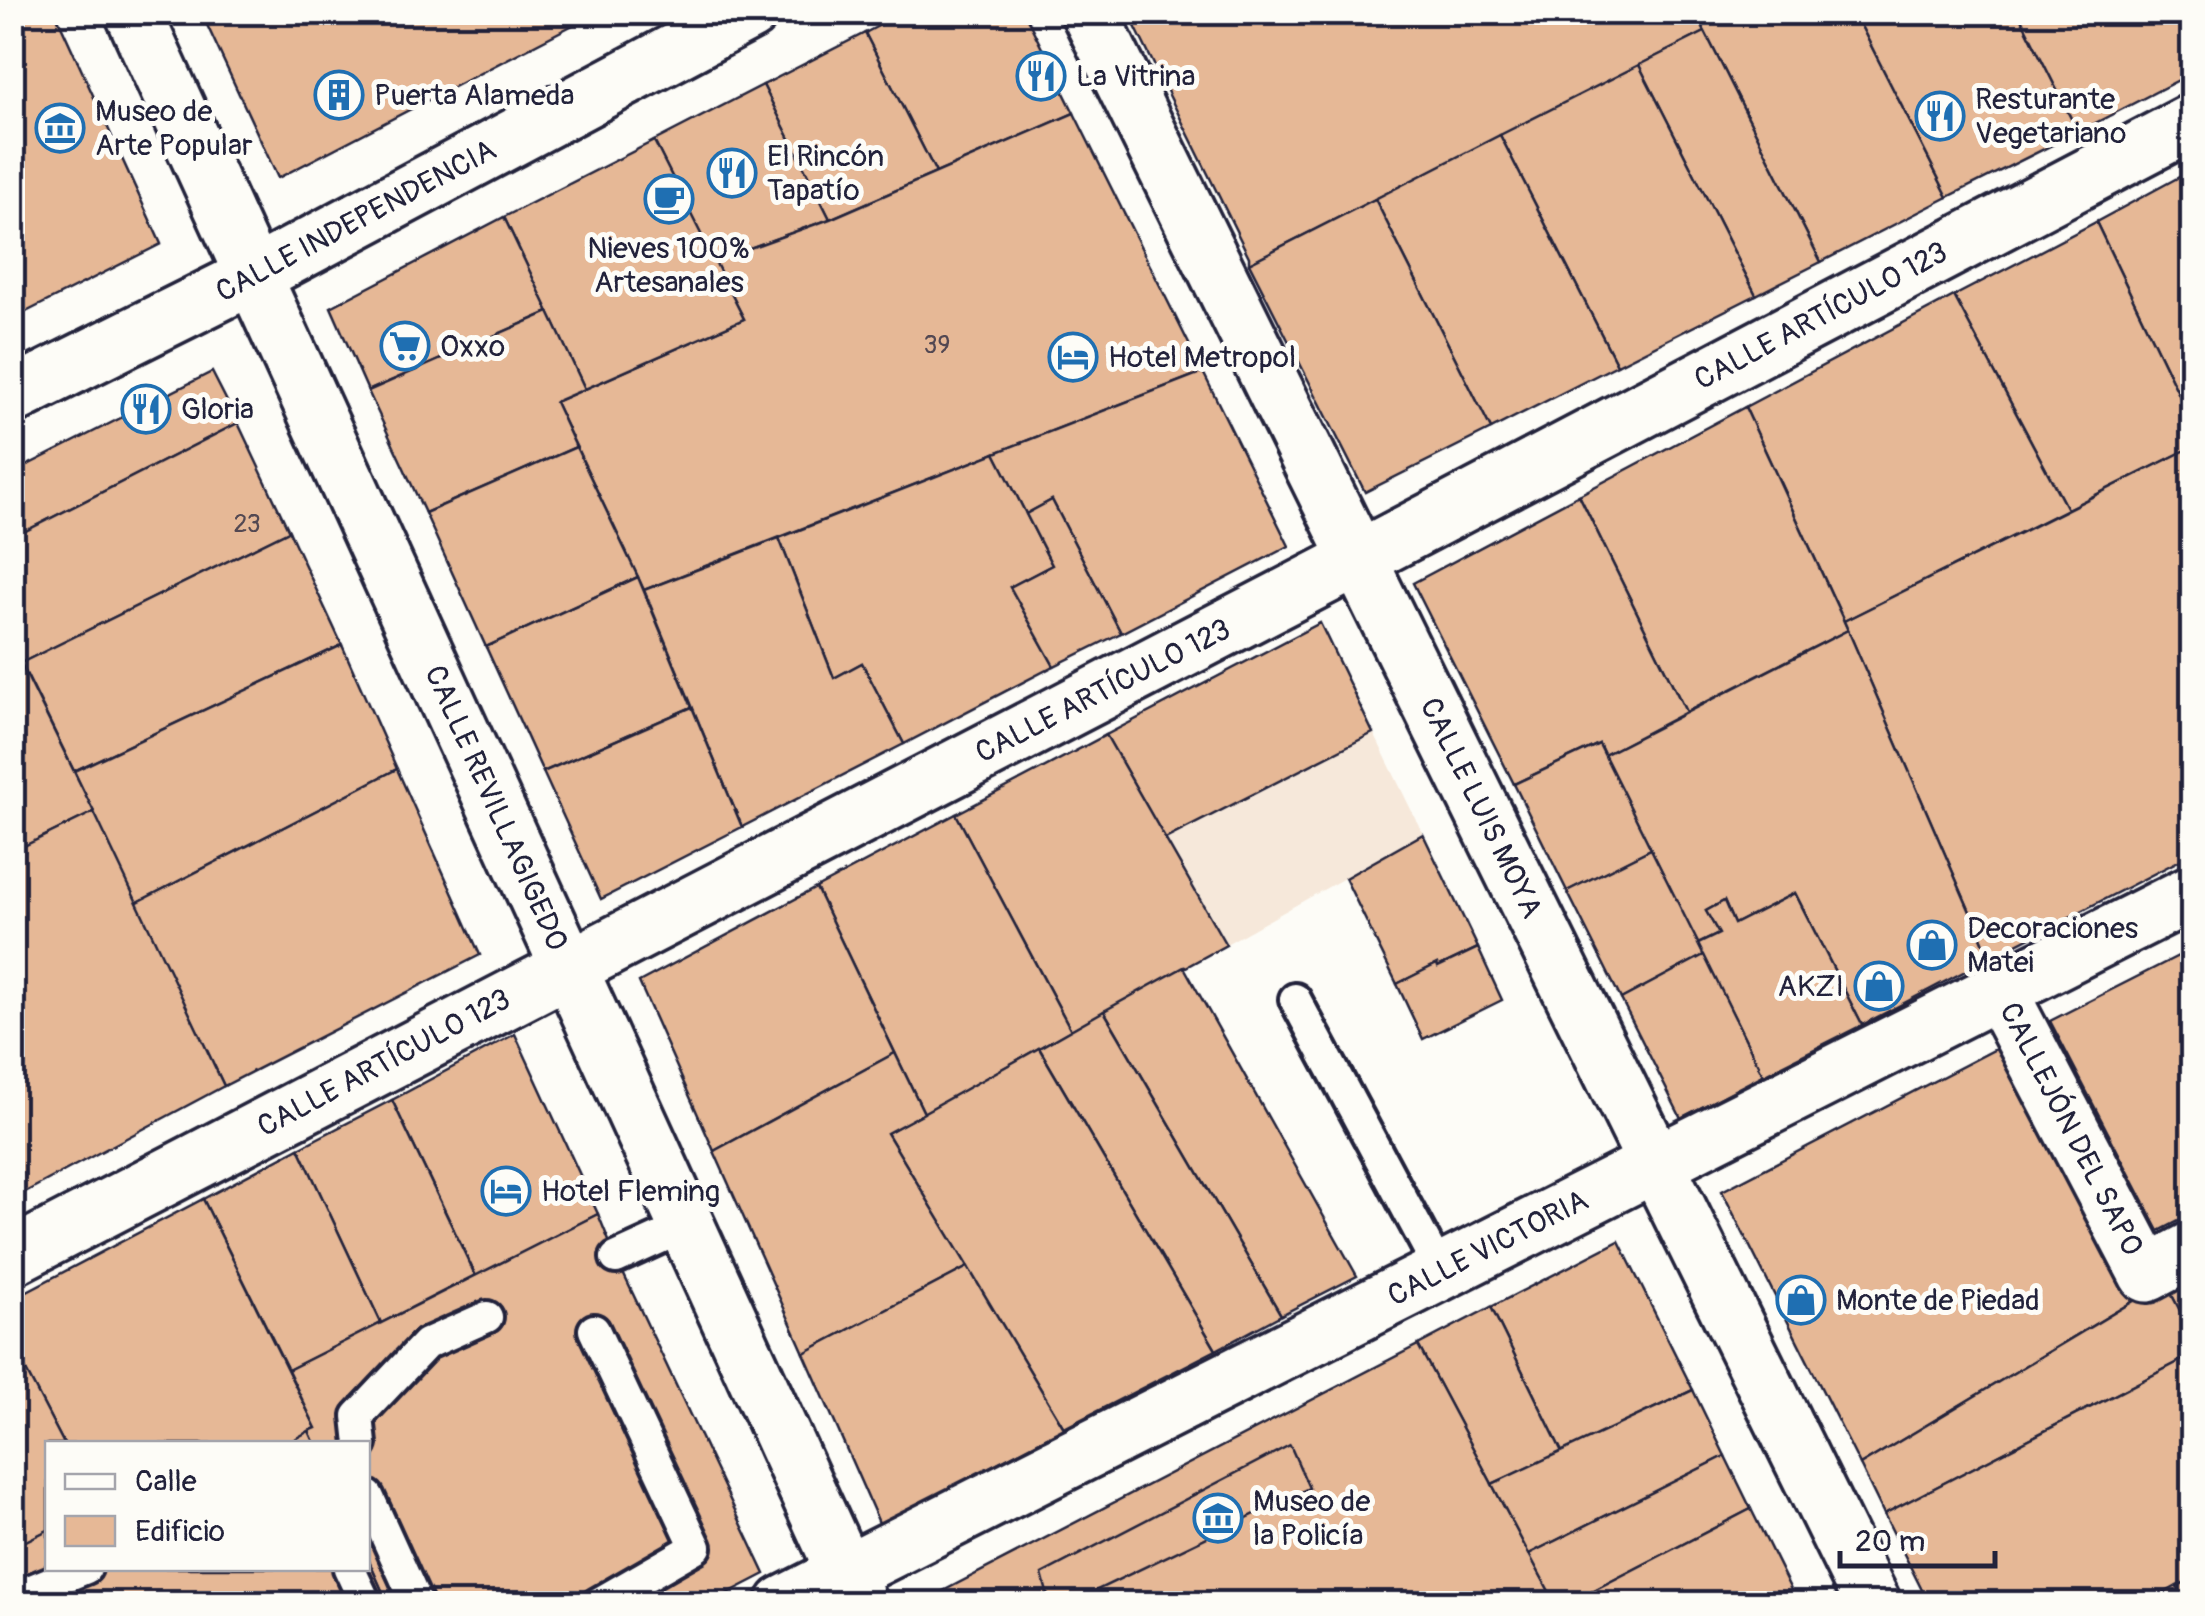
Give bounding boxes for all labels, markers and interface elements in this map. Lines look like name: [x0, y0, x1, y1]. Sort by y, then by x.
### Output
restaurant icon: La Vitrina: [1015, 50, 1067, 102]
place label: La Vitrina: [1076, 58, 1195, 95]
building icon: Puerta Alameda: [313, 69, 365, 121]
place label: Puerta Alameda: [374, 77, 574, 114]
place label: Resturante Vegetariano: [1975, 81, 2126, 152]
restaurant icon: Resturante Vegetariano: [1914, 90, 1966, 142]
place label: Museo de Arte Popular: [95, 93, 253, 164]
museum icon: Museo de Arte Popular: [34, 102, 86, 154]
street label: CALLE INDEPENDENCIA: [210, 131, 502, 311]
place label: El Rincón Tapatío: [767, 138, 884, 209]
restaurant icon: El Rincón Tapatío: [706, 147, 758, 199]
cafe icon: Nieves 100% Artesanales: [643, 173, 695, 225]
place label: Nieves 100% Artesanales: [587, 230, 751, 301]
street label: CALLE ARTÍCULO 123: [1688, 234, 1954, 398]
supermarket icon: Oxxo: [379, 320, 431, 372]
place label: Oxxo: [440, 328, 505, 365]
house number: 39: [924, 330, 950, 361]
hotel icon: Hotel Metropol: [1047, 331, 1099, 383]
place label: Hotel Metropol: [1108, 339, 1296, 376]
restaurant icon: Gloria: [120, 383, 172, 435]
place label: Gloria: [181, 391, 254, 428]
house number: 23: [233, 509, 261, 540]
street label: CALLE ARTÍCULO 123: [969, 611, 1237, 771]
street label: CALLE REVILLAGIGEDO: [416, 660, 576, 956]
street label: CALLE LUIS MOYA: [1412, 692, 1550, 924]
place label: Decoraciones Matei: [1967, 910, 2138, 981]
shop icon: Decoraciones Matei: [1906, 919, 1958, 971]
shop icon: AKZI: [1853, 960, 1905, 1012]
place label: AKZI: [1778, 968, 1844, 1005]
street label: CALLE ARTÍCULO 123: [251, 981, 517, 1145]
street label: CALLEJÓN DEL SAPO: [1991, 996, 2151, 1262]
hotel icon: Hotel Fleming: [480, 1165, 532, 1217]
place label: Hotel Fleming: [541, 1173, 720, 1210]
street label: CALLE VICTORIA: [1382, 1182, 1594, 1314]
shop icon: Monte de Piedad: [1775, 1274, 1827, 1326]
place label: Monte de Piedad: [1836, 1282, 2040, 1319]
legend: [45, 1441, 370, 1571]
text: Calle: [135, 1463, 197, 1500]
place label: Museo de la Policía: [1253, 1483, 1371, 1554]
museum icon: Museo de la Policía: [1192, 1492, 1244, 1544]
scale bar: [1840, 1506, 1995, 1568]
text: Edificio: [135, 1513, 225, 1550]
text: 20 m: [1855, 1523, 1925, 1560]

